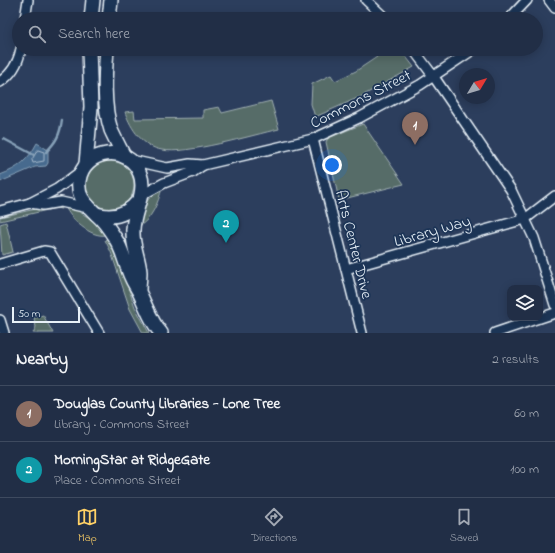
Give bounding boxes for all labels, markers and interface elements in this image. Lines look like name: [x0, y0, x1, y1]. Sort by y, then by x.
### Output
search box: [12, 12, 543, 56]
icon: search: [26, 23, 48, 45]
text: Search here: [58, 23, 130, 45]
street label: Commons Street: [306, 64, 416, 136]
north arrow: [459, 68, 495, 104]
pin: 1: [402, 112, 428, 145]
your location: [322, 155, 342, 175]
street label: Arts Center Drive: [328, 188, 378, 302]
pin: 2: [213, 210, 239, 243]
street label: Library Way: [391, 210, 474, 254]
map controls: [507, 285, 543, 321]
button: layers: [507, 285, 543, 321]
scale bar: [12, 305, 80, 324]
text: 50 m: [18, 306, 40, 322]
text: Nearby: [16, 347, 68, 372]
text: 2 results: [492, 350, 539, 369]
text: Douglas County Libraries - Lone Tree: [54, 393, 280, 415]
text: 1: [27, 404, 31, 423]
text: 60 m: [514, 404, 539, 423]
text: Library · Commons Street: [54, 415, 189, 434]
text: MorningStar at RidgeGate: [54, 449, 210, 471]
text: 2: [26, 460, 32, 479]
text: 100 m: [510, 460, 539, 479]
text: Place · Commons Street: [54, 471, 181, 490]
tab: Map: [76, 506, 98, 546]
tab: Directions: [251, 506, 297, 546]
tab: Saved: [450, 506, 479, 546]

